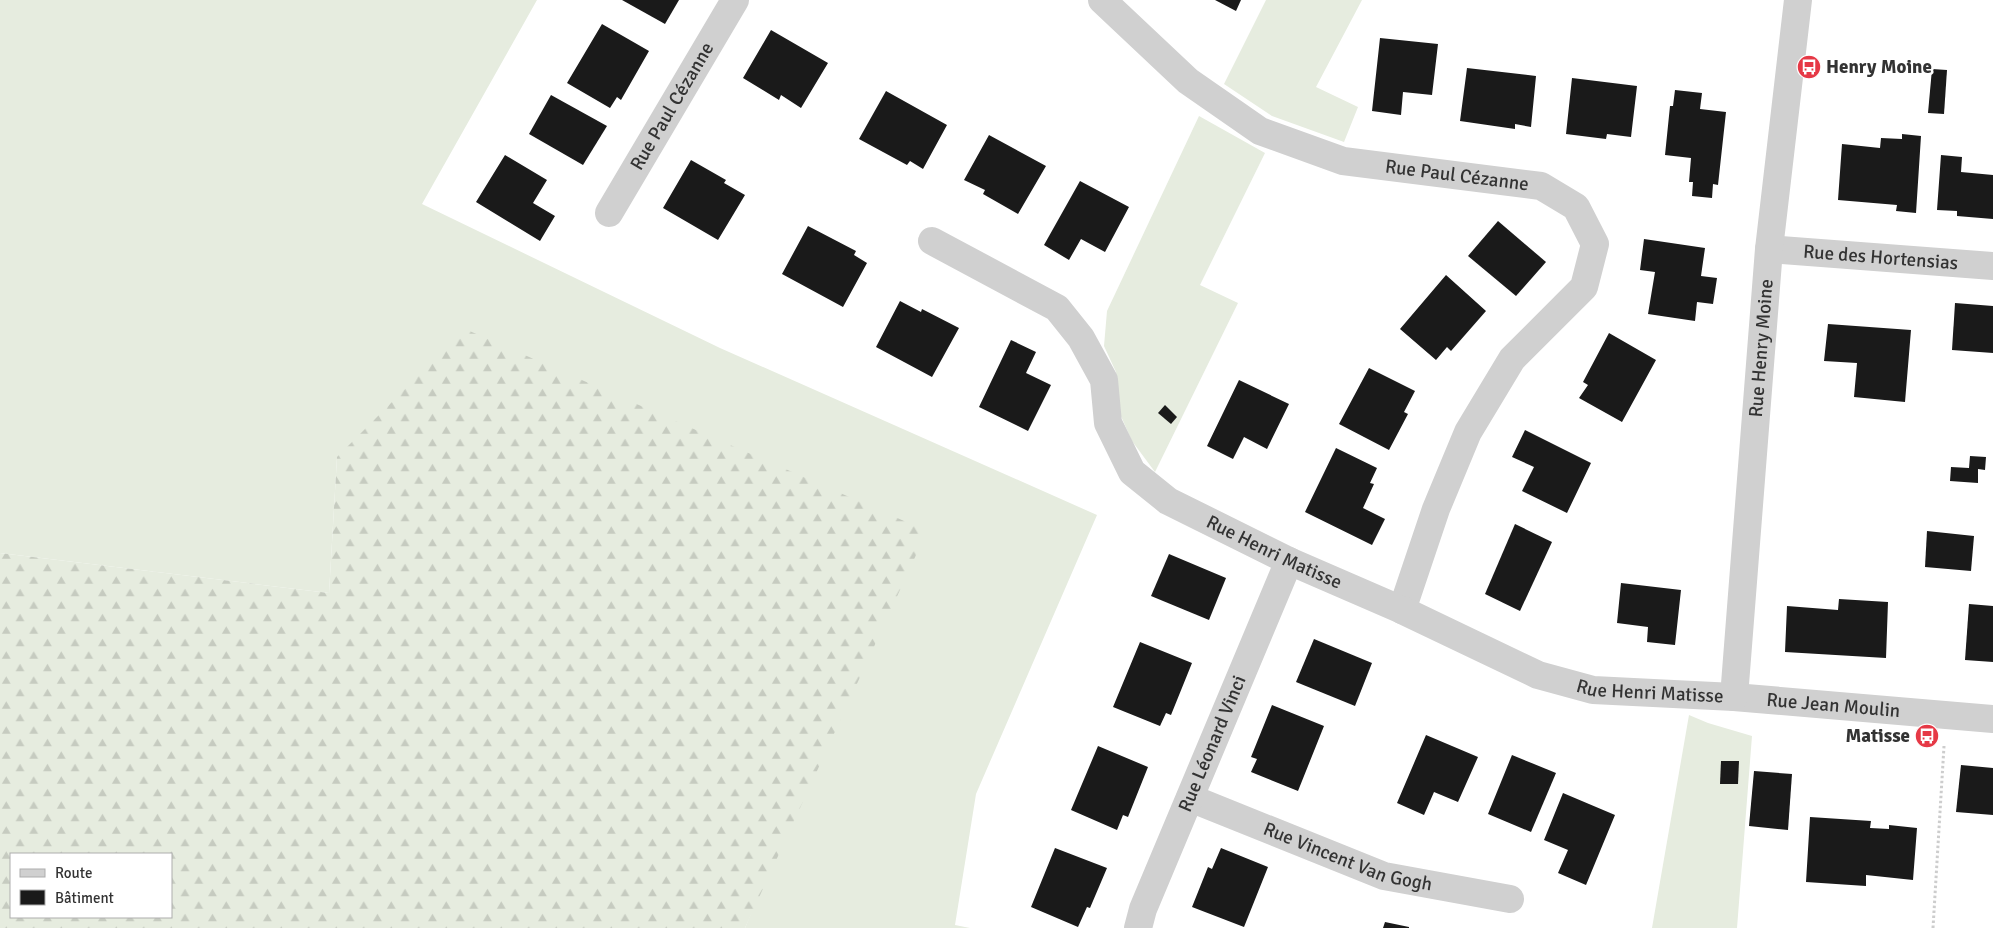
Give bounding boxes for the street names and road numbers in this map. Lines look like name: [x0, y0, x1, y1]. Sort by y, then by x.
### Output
street label: Rue Paul Cézanne: [625, 38, 719, 175]
street label: Rue Paul Cézanne: [1384, 154, 1530, 196]
street label: Rue des Hortensias: [1802, 240, 1959, 275]
street label: Rue Henry Moine: [1744, 278, 1779, 418]
street label: Rue Henri Matisse: [1202, 510, 1346, 594]
street label: Rue Léonard Vinci: [1173, 672, 1252, 815]
street label: Rue Henri Matisse: [1574, 674, 1724, 708]
street label: Rue Jean Moulin: [1766, 688, 1901, 723]
street label: Rue Vincent Van Gogh: [1260, 817, 1434, 897]

